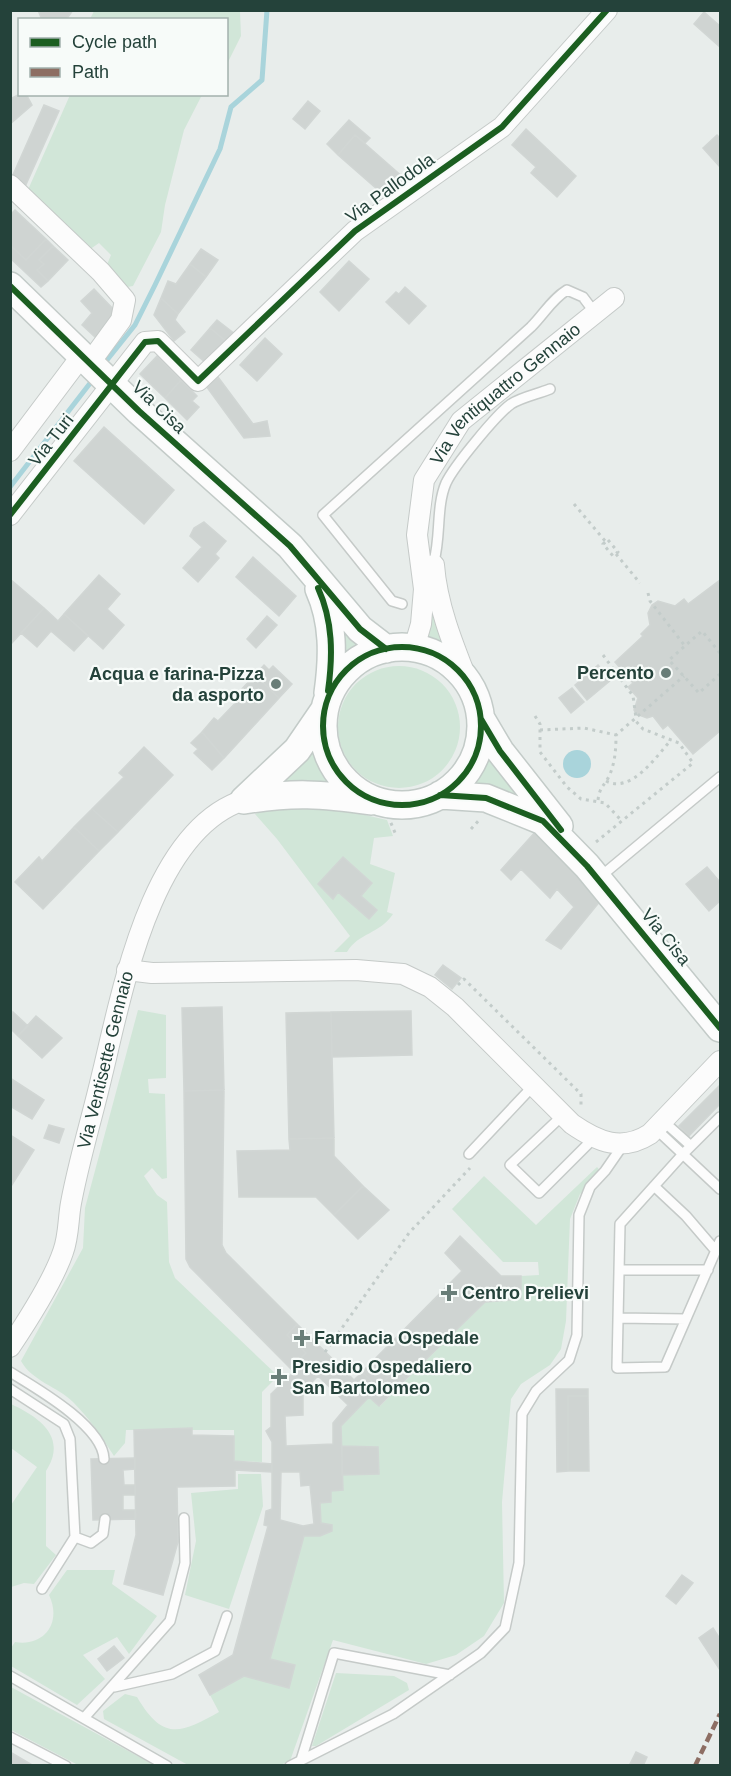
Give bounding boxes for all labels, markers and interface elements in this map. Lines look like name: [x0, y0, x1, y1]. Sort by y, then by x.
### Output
legend: [18, 18, 228, 96]
text: Cycle path: [72, 32, 157, 52]
text: Path: [72, 62, 109, 82]
street label: Via Pallodola: [342, 149, 439, 227]
street label: Via Ventiquattro Gennaio: [426, 319, 584, 468]
street label: Via Cisa: [128, 377, 191, 438]
street label: Via Turi: [24, 410, 78, 470]
place label: Percento: [577, 663, 654, 683]
place label: Acqua e farina-Pizza da asporto: [89, 664, 265, 705]
marker: Percento: [659, 666, 673, 680]
marker: Acqua e farina-Pizza da asporto: [269, 677, 283, 691]
street label: Via Cisa: [637, 905, 695, 970]
street label: Via Ventisette Gennaio: [74, 969, 137, 1151]
place label: Centro Prelievi: [462, 1283, 589, 1303]
marker: Centro Prelievi: [440, 1284, 458, 1302]
place label: Farmacia Ospedale: [314, 1328, 479, 1348]
marker: Farmacia Ospedale: [295, 1331, 309, 1345]
place label: Presidio Ospedaliero San Bartolomeo: [292, 1357, 472, 1398]
marker: Presidio Ospedaliero San Bartolomeo: [270, 1368, 288, 1386]

